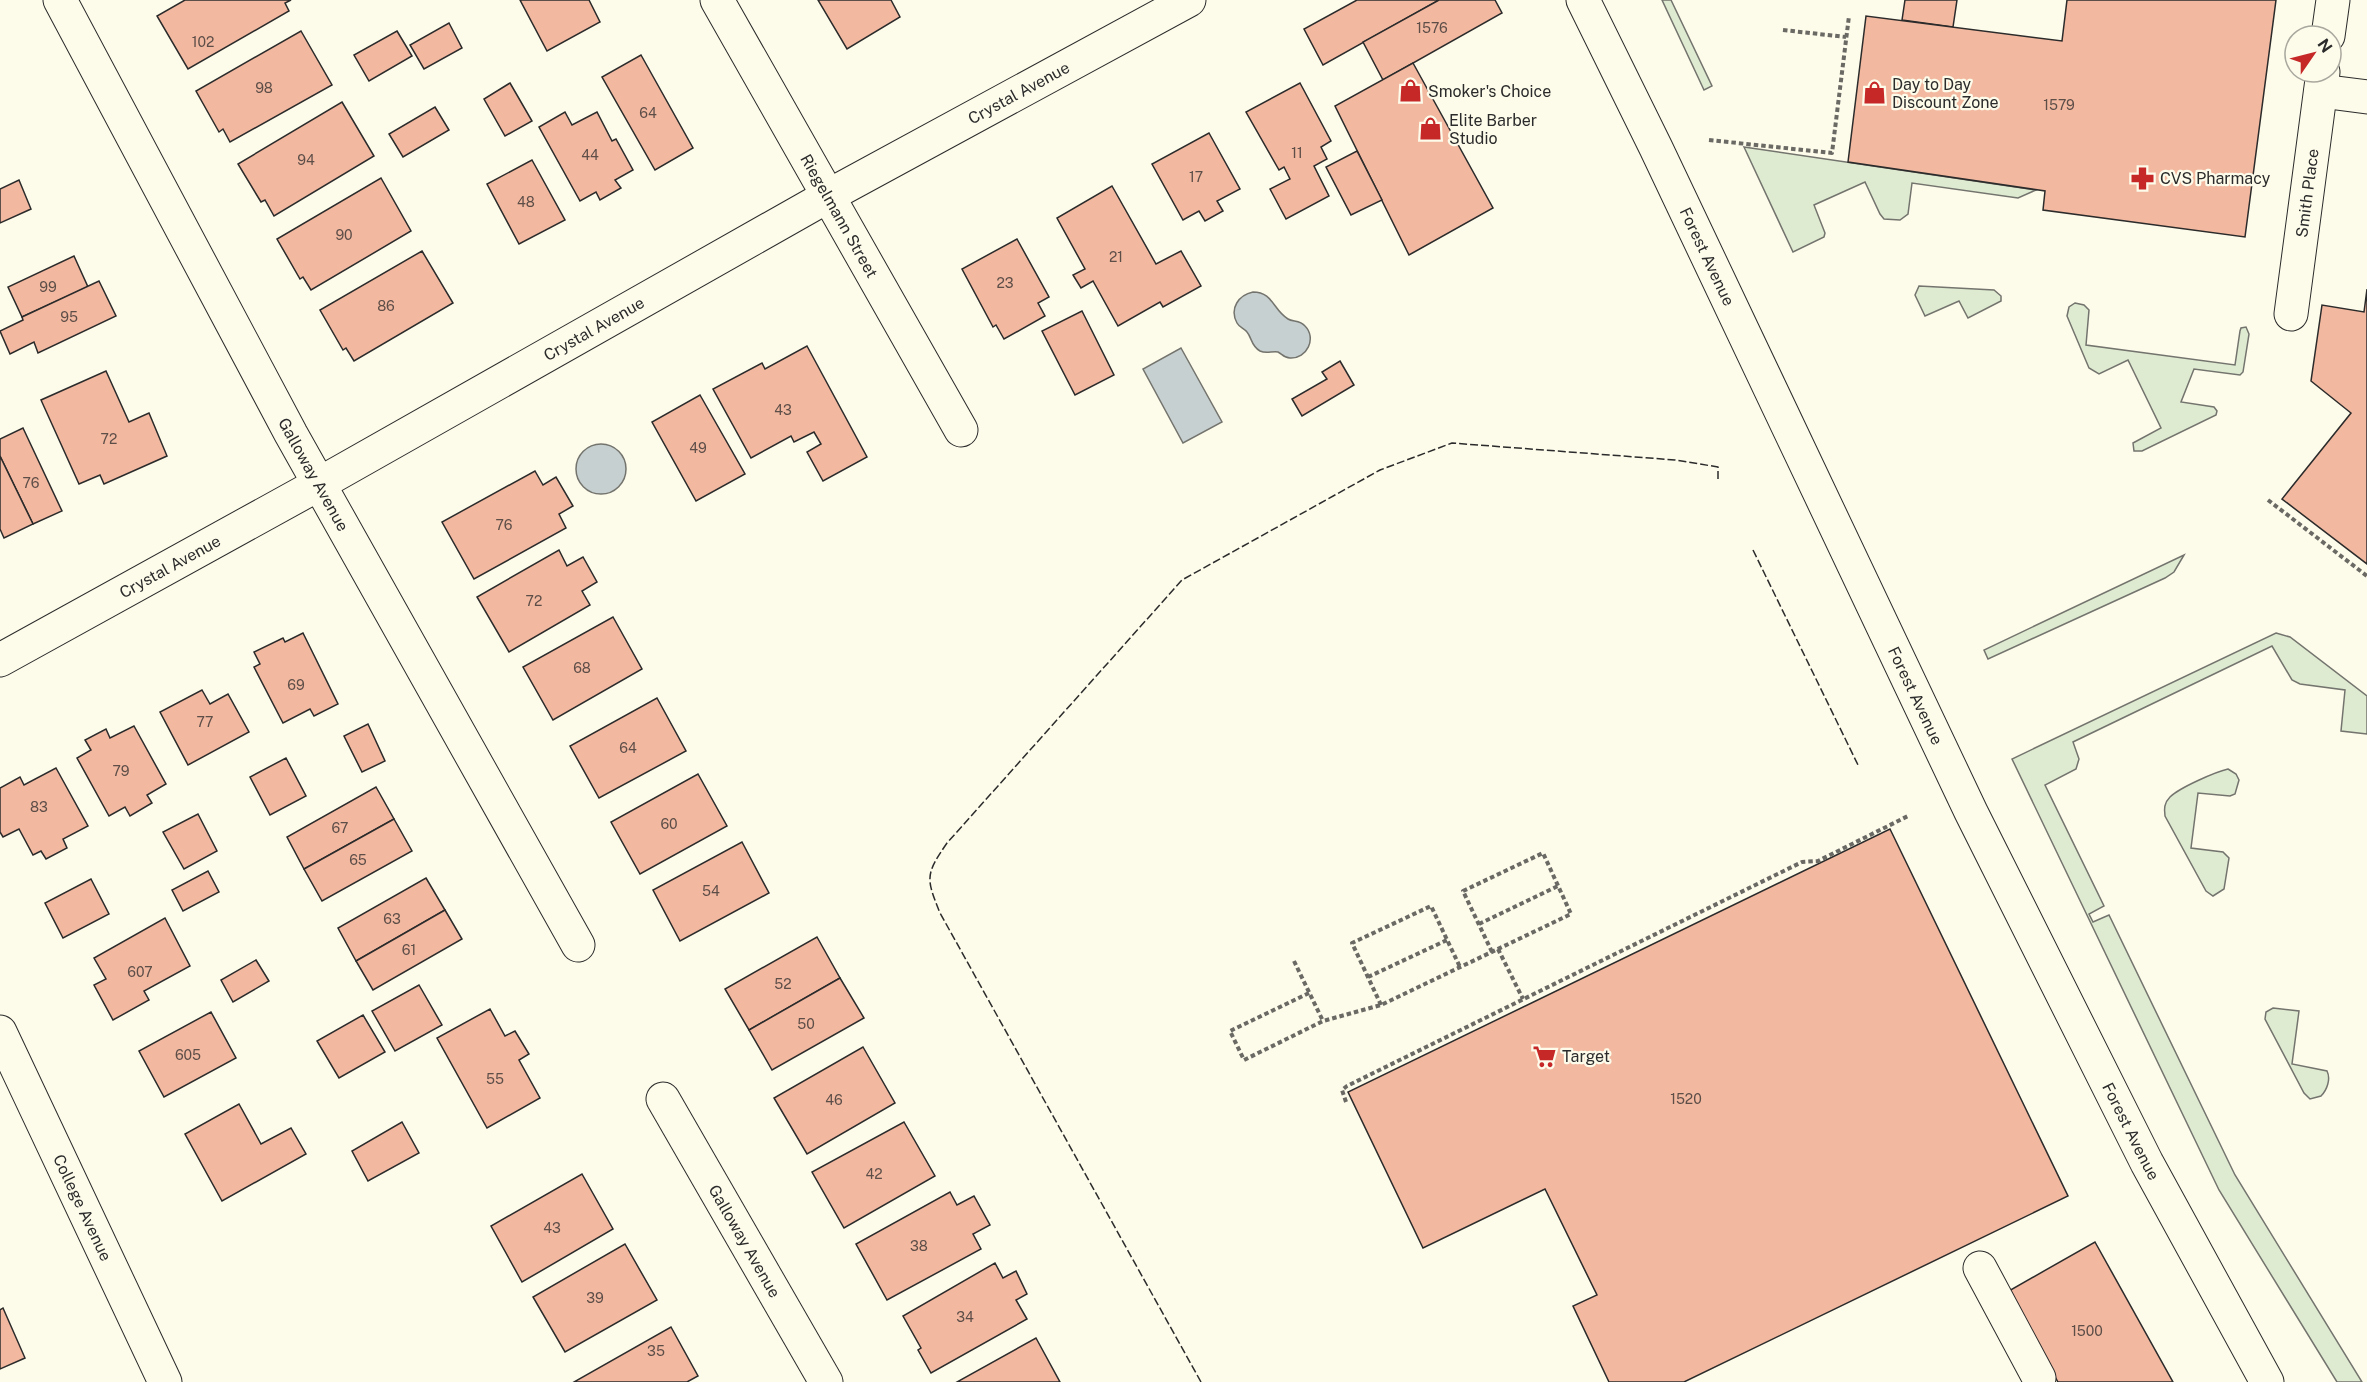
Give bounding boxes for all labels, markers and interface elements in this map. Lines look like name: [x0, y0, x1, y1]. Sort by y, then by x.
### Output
house number: 1576: [1416, 20, 1448, 36]
north arrow: [2283, 24, 2343, 84]
house number: 102: [192, 34, 214, 50]
text: N: [2314, 35, 2336, 56]
street label: Crystal Avenue: [965, 58, 1073, 128]
place label: Day to Day Discount Zone: [1892, 75, 1999, 112]
shop icon: Smoker's Choice: [1397, 78, 1423, 104]
house number: 98: [255, 80, 273, 96]
shop icon: Day to Day Discount Zone: [1861, 80, 1887, 106]
place label: Smoker's Choice: [1428, 82, 1551, 101]
house number: 1579: [2043, 97, 2075, 113]
house number: 64: [639, 105, 657, 121]
place label: Elite Barber Studio: [1449, 111, 1537, 148]
shop icon: Elite Barber Studio: [1418, 116, 1444, 142]
house number: 11: [1291, 145, 1303, 161]
house number: 44: [581, 147, 599, 163]
street label: Smith Place: [2292, 148, 2323, 239]
street label: Riegelmann Street: [796, 151, 882, 281]
house number: 94: [297, 152, 315, 168]
pharmacy icon: CVS Pharmacy: [2129, 165, 2155, 191]
house number: 17: [1189, 169, 1203, 185]
place label: CVS Pharmacy: [2160, 169, 2271, 188]
house number: 48: [517, 194, 535, 210]
street label: Forest Avenue: [1676, 204, 1738, 309]
house number: 90: [335, 227, 353, 243]
house number: 21: [1109, 249, 1123, 265]
house number: 23: [996, 275, 1014, 291]
house number: 99: [39, 279, 57, 295]
street label: Crystal Avenue: [540, 293, 648, 365]
house number: 86: [377, 298, 395, 314]
house number: 95: [60, 309, 78, 325]
house number: 43: [774, 402, 792, 418]
street label: Galloway Avenue: [274, 415, 353, 535]
house number: 72: [101, 431, 117, 447]
house number: 49: [689, 440, 707, 456]
house number: 76: [23, 475, 40, 491]
house number: 76: [496, 517, 513, 533]
street label: Crystal Avenue: [116, 531, 224, 602]
house number: 72: [526, 593, 542, 609]
street label: Forest Avenue: [1884, 644, 1947, 748]
house number: 68: [573, 660, 591, 676]
house number: 69: [287, 677, 305, 693]
house number: 77: [197, 714, 214, 730]
house number: 64: [619, 740, 637, 756]
house number: 79: [113, 763, 130, 779]
house number: 83: [30, 799, 48, 815]
house number: 60: [660, 816, 678, 832]
house number: 67: [332, 820, 348, 836]
house number: 65: [349, 852, 367, 868]
house number: 54: [702, 883, 720, 899]
house number: 63: [383, 911, 401, 927]
house number: 61: [402, 942, 416, 958]
house number: 607: [127, 964, 153, 980]
house number: 52: [774, 976, 792, 992]
house number: 50: [797, 1016, 815, 1032]
supermarket icon: Target: [1531, 1043, 1557, 1069]
house number: 605: [175, 1047, 201, 1063]
place label: Target: [1562, 1047, 1610, 1066]
house number: 55: [486, 1071, 504, 1087]
street label: Forest Avenue: [2098, 1080, 2163, 1183]
house number: 1520: [1670, 1091, 1702, 1107]
house number: 46: [825, 1092, 843, 1108]
street label: College Avenue: [49, 1151, 116, 1264]
house number: 42: [865, 1166, 883, 1182]
street label: Galloway Avenue: [705, 1182, 784, 1301]
house number: 43: [543, 1220, 561, 1236]
house number: 38: [910, 1238, 928, 1254]
house number: 39: [586, 1290, 604, 1306]
house number: 34: [956, 1309, 974, 1325]
house number: 1500: [2071, 1323, 2103, 1339]
house number: 35: [647, 1343, 665, 1359]

